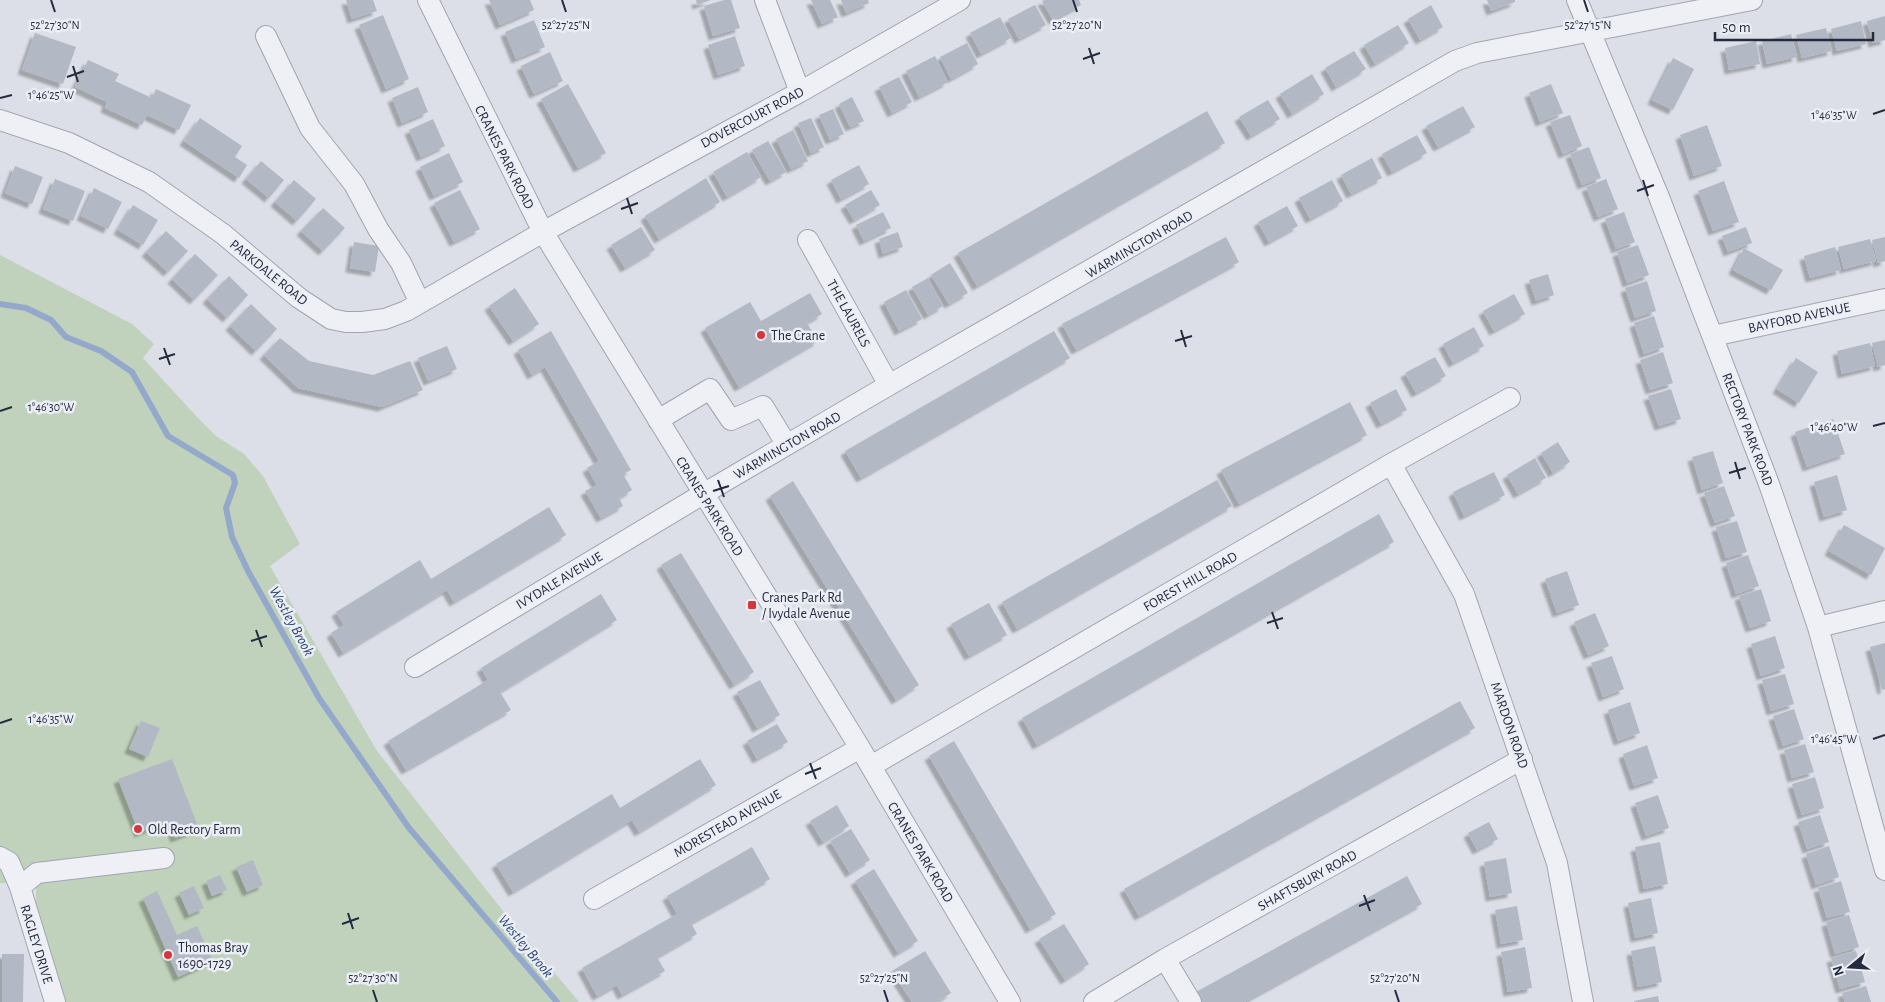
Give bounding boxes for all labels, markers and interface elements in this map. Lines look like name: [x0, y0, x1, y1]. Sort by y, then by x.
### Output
scale bar: [1715, 10, 1872, 42]
text: 52°27'30"N: [30, 19, 80, 31]
text: 52°27'25"N: [542, 19, 590, 31]
text: 52°27'20"N: [1052, 19, 1102, 31]
text: 52°27'15"N: [1564, 19, 1612, 31]
text: 50 m: [1722, 20, 1751, 35]
street label: DOVERCOURT ROAD: [699, 85, 806, 151]
text: 1°46'25"W: [28, 89, 74, 101]
street label: CRANES PARK ROAD: [472, 103, 536, 212]
text: 1°46'35"W: [1811, 109, 1857, 121]
street label: WARMINGTON ROAD: [1084, 209, 1195, 281]
street label: PARKDALE ROAD: [227, 237, 310, 308]
street label: THE LAURELS: [824, 277, 872, 350]
street label: BAYFORD AVENUE: [1747, 300, 1852, 336]
marker: The Crane: [755, 329, 767, 341]
place label: The Crane: [771, 329, 825, 343]
street label: RECTORY PARK ROAD: [1719, 371, 1775, 488]
text: 1°46'30"W: [28, 401, 75, 413]
street label: WARMINGTON ROAD: [732, 410, 843, 482]
text: 1°46'40"W: [1810, 421, 1858, 433]
street label: CRANES PARK ROAD: [673, 454, 745, 559]
street label: IVYDALE AVENUE: [514, 549, 605, 612]
street label: FOREST HILL ROAD: [1141, 549, 1240, 614]
water label: Westley Brook: [266, 584, 317, 658]
place label: Cranes Park Rd / Ivydale Avenue: [762, 591, 850, 621]
marker: Cranes Park Rd / Ivydale Avenue: [746, 599, 758, 611]
street label: MARDON ROAD: [1488, 680, 1530, 770]
text: 1°46'35"W: [28, 713, 74, 725]
text: 1°46'45"W: [1811, 733, 1857, 745]
street label: MORESTEAD AVENUE: [671, 787, 784, 860]
street label: CRANES PARK ROAD: [885, 800, 956, 905]
marker: Old Rectory Farm: [132, 823, 144, 835]
place label: Old Rectory Farm: [148, 823, 241, 837]
street label: SHAFTSBURY ROAD: [1256, 848, 1359, 914]
street label: RAGLEY DRIVE: [17, 903, 55, 985]
water label: Westley Brook: [495, 912, 556, 981]
place label: Thomas Bray 1690-1729: [178, 941, 248, 971]
north arrow: [1825, 942, 1875, 992]
marker: Thomas Bray 1690-1729: [162, 949, 174, 961]
text: N: [1830, 964, 1847, 978]
text: 52°27'30"N: [348, 972, 398, 984]
text: 52°27'25"N: [860, 972, 908, 984]
text: 52°27'20"N: [1370, 972, 1420, 984]

